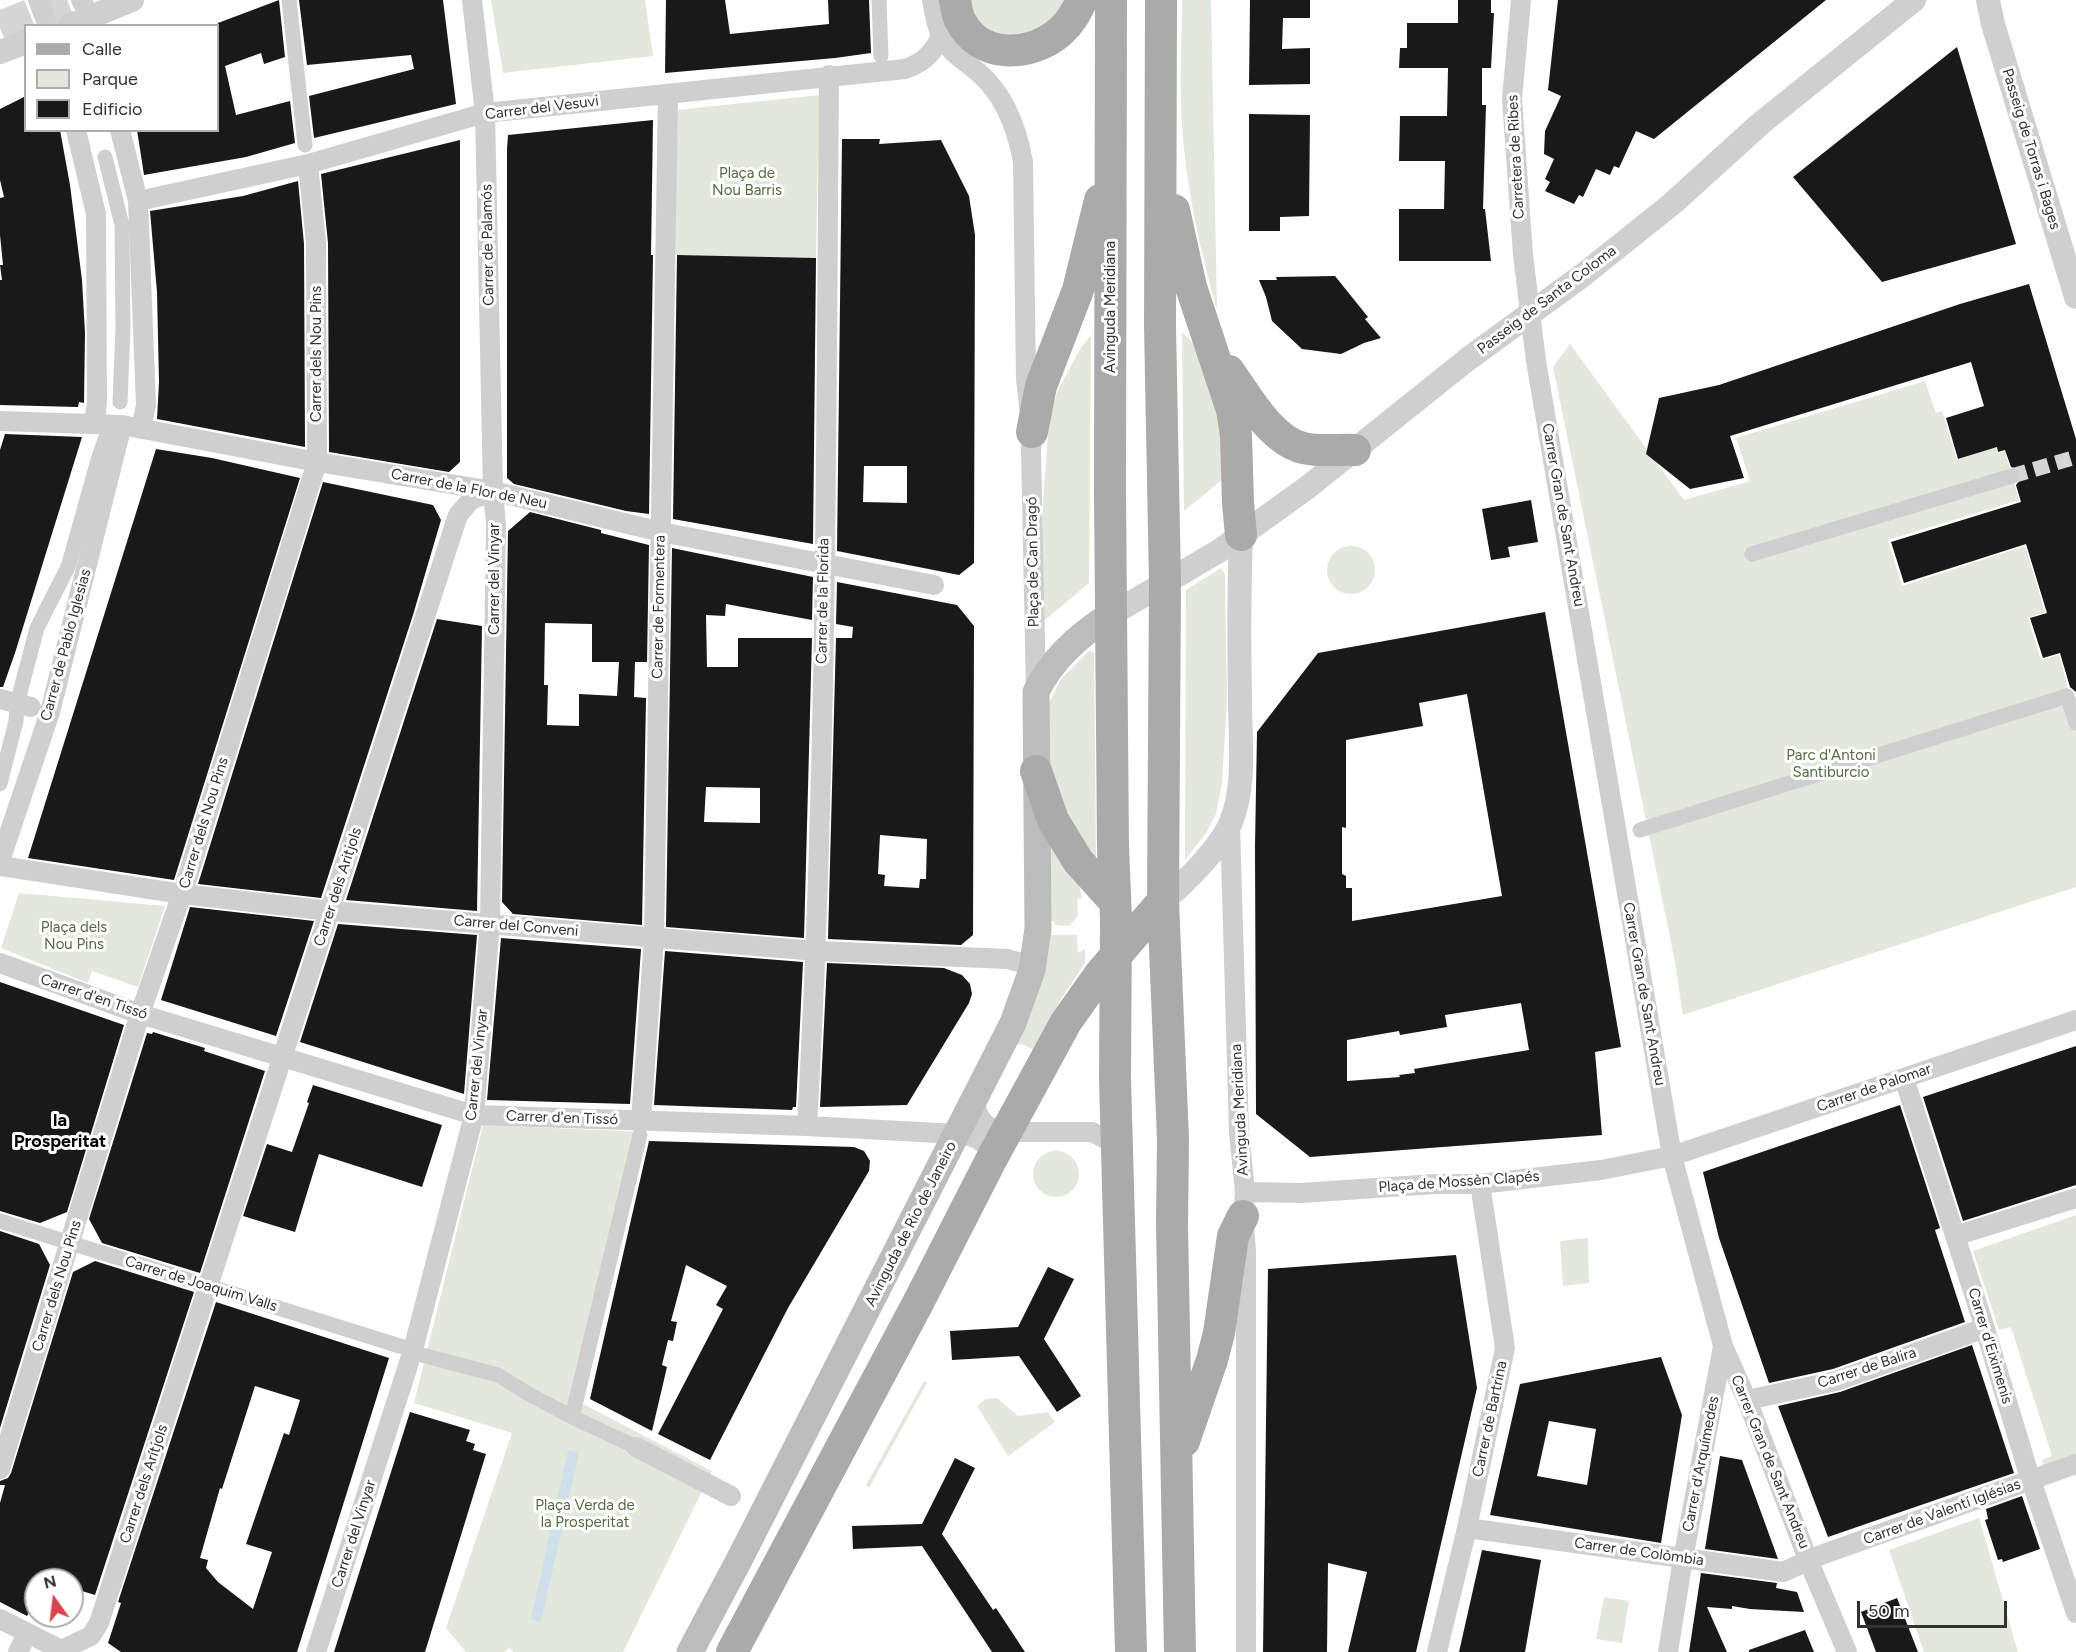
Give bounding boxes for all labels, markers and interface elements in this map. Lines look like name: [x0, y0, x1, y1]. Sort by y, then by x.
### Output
legend: [24, 24, 219, 132]
text: Calle: [82, 38, 122, 60]
street label: Passeig de Torras i Bages: [1998, 66, 2064, 232]
text: Parque: [82, 68, 138, 90]
street label: Carrer del Vesuvi: [484, 92, 600, 124]
street label: Carretera de Ribes: [1504, 94, 1528, 220]
text: Edificio: [82, 98, 143, 120]
park label: Plaça de Nou Barris: [712, 165, 782, 200]
street label: Carrer de Palamós: [478, 184, 498, 306]
street label: Avinguda Meridiana: [1102, 241, 1120, 373]
street label: Passeig de Santa Coloma: [1474, 242, 1620, 358]
street label: Carrer dels Nou Pins: [308, 286, 326, 422]
street label: Carrer Gran de Sant Andreu: [1538, 422, 1588, 608]
street label: Carrer de la Flor de Neu: [389, 465, 549, 513]
street label: Plaça de Can Dragó: [1023, 496, 1043, 628]
street label: Carrer del Vinyar: [486, 523, 504, 635]
street label: Carrer de Formentera: [649, 535, 669, 679]
street label: Carrer de la Florida: [813, 538, 833, 664]
street label: Carrer de Pablo Iglesias: [37, 567, 95, 723]
park label: Parc d'Antoni Santiburcio: [1786, 747, 1876, 782]
street label: Carrer dels Nou Pins: [175, 755, 233, 891]
street label: Carrer dels Aritjols: [310, 825, 366, 949]
street label: Carrer Gran de Sant Andreu: [1619, 901, 1669, 1087]
street label: Carrer del Conveni: [453, 912, 579, 940]
park label: Plaça dels Nou Pins: [41, 919, 107, 954]
street label: Carrer d'en Tissó: [38, 970, 150, 1024]
street label: Carrer del Vinyar: [462, 1008, 492, 1122]
street label: Avinguda Meridiana: [1228, 1043, 1252, 1177]
street label: Carrer de Palomar: [1814, 1060, 1934, 1116]
street label: Carrer d'en Tissó: [506, 1107, 618, 1129]
district label: la Prosperitat: [14, 1110, 106, 1152]
street label: Avinguda de Rio de Janeiro: [861, 1138, 961, 1310]
street label: Plaça de Mossèn Clapés: [1378, 1167, 1540, 1197]
street label: Carrer dels Nou Pins: [28, 1218, 86, 1354]
street label: Carrer de Joaquim Valls: [123, 1252, 279, 1316]
street label: Carrer d'Eiximenis: [1964, 1286, 2016, 1406]
street label: Carrer de Balira: [1815, 1344, 1919, 1392]
street label: Carrer de Bartrina: [1469, 1359, 1511, 1479]
street label: Carrer Gran de Sant Andreu: [1727, 1372, 1813, 1552]
street label: Carrer d'Arquímedes: [1679, 1395, 1723, 1533]
street label: Carrer dels Arítjols: [116, 1422, 172, 1546]
street label: Carrer de Valentí Iglésias: [1861, 1475, 2023, 1549]
street label: Carrer del Vinyar: [328, 1478, 380, 1590]
park label: Plaça Verda de la Prosperitat: [535, 1497, 635, 1532]
street label: Carrer de Colòmbia: [1573, 1534, 1705, 1570]
north arrow: [24, 1568, 84, 1628]
text: N: [42, 1571, 58, 1593]
scale bar: [1860, 1589, 2010, 1627]
text: 50 m: [1868, 1600, 1910, 1622]

